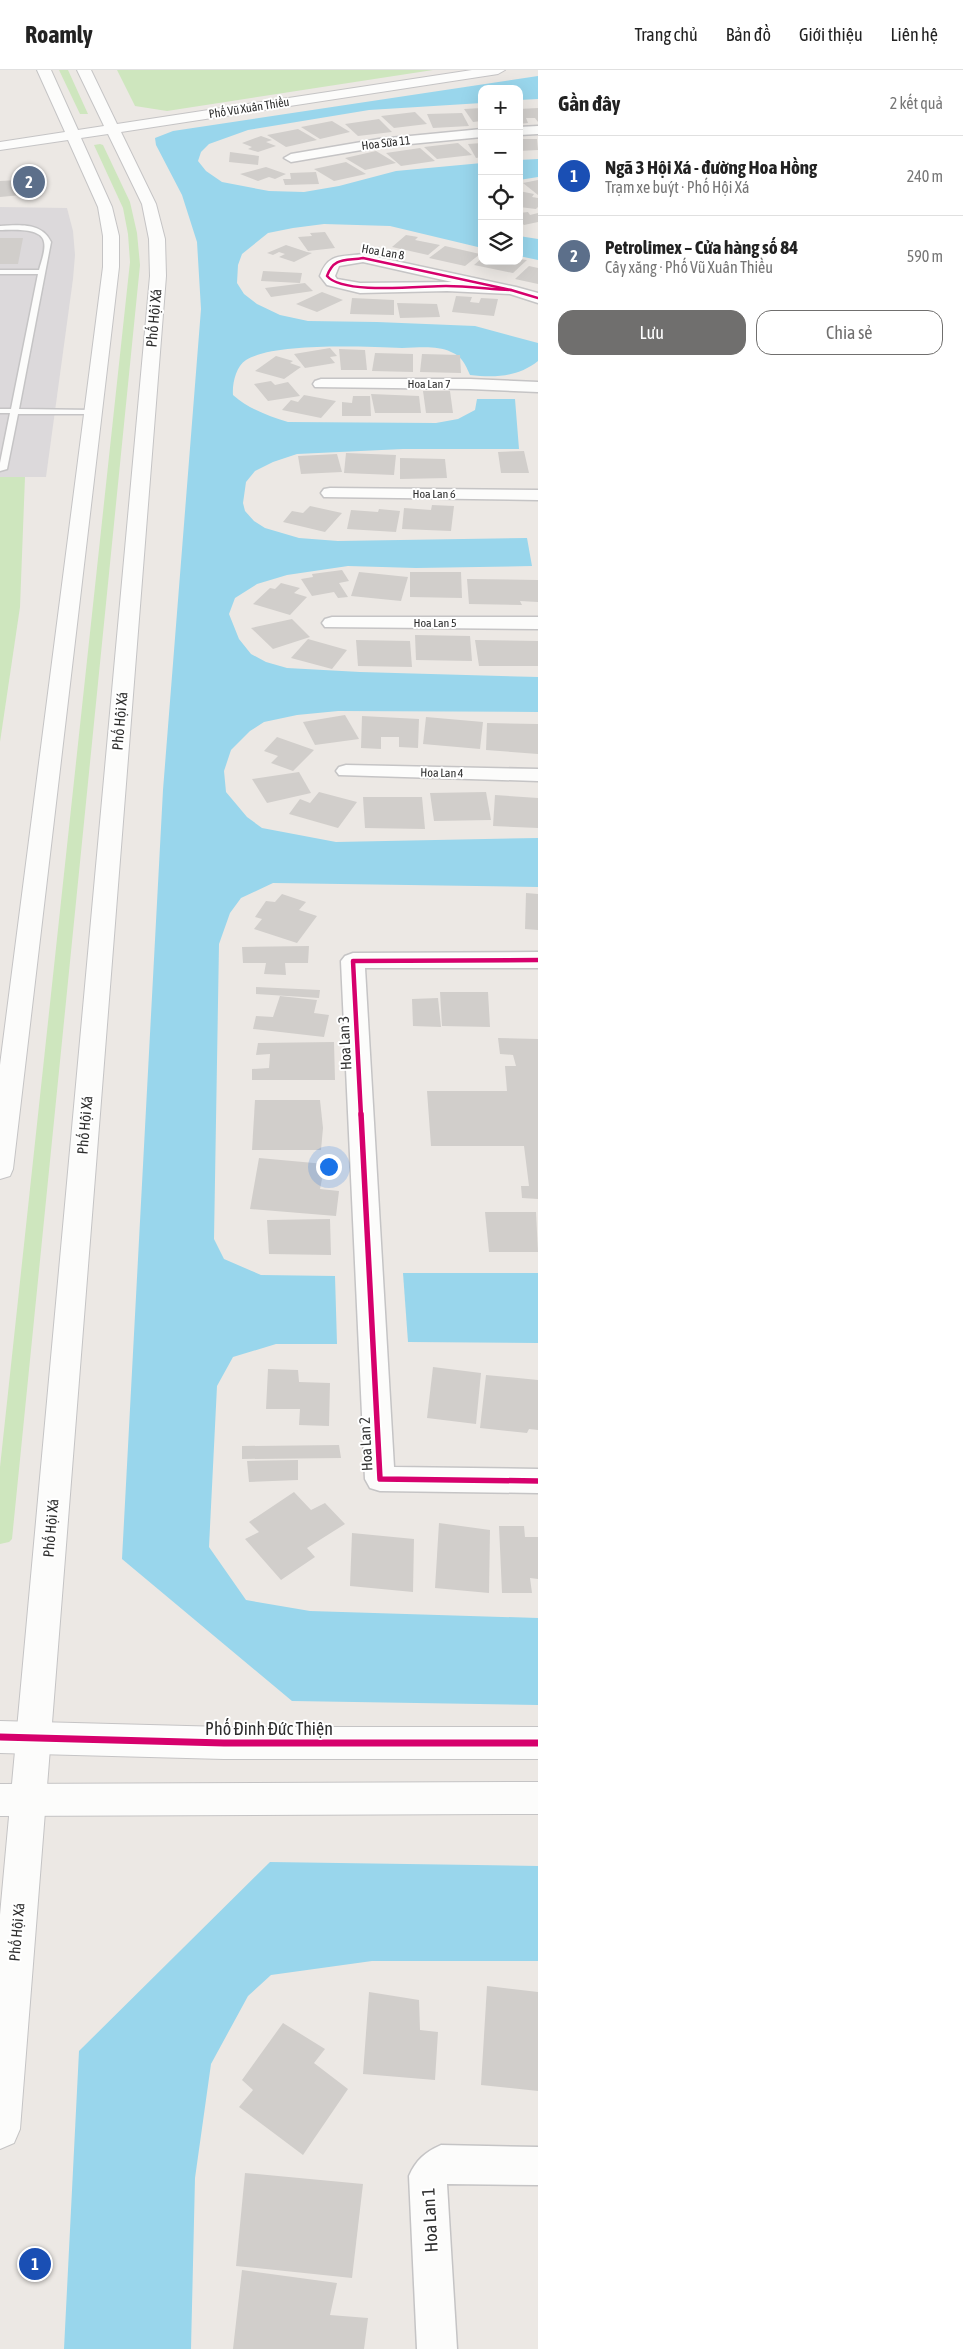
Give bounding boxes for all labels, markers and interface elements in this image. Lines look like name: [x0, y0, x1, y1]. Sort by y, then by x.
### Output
text: Roamly: [25, 21, 93, 48]
text: Trang chủ: [635, 24, 698, 45]
text: Bản đồ: [726, 24, 771, 45]
text: Giới thiệu: [799, 24, 863, 45]
text: Liên hệ: [891, 24, 938, 45]
map controls: [478, 85, 523, 265]
button: +: [478, 85, 523, 130]
text: Gần đây: [558, 91, 620, 115]
text: 2 kết quả: [890, 94, 943, 112]
street label: Phố Vũ Xuân Thiều: [208, 95, 290, 121]
button: −: [478, 130, 523, 175]
street label: Hoa Sữa 11: [361, 133, 412, 153]
text: Ngã 3 Hội Xá - đường Hoa Hồng: [605, 156, 817, 178]
pin: 2: [13, 163, 45, 201]
text: 1: [570, 167, 578, 185]
text: 240 m: [907, 167, 943, 185]
button: locate: [478, 175, 523, 220]
text: Trạm xe buýt · Phố Hội Xá: [605, 178, 749, 196]
button: layers: [478, 220, 523, 265]
text: Petrolimex – Cửa hàng số 84: [605, 236, 798, 258]
street label: Hoa Lan 8: [361, 241, 406, 263]
text: 2: [570, 247, 578, 265]
text: 590 m: [907, 247, 943, 265]
text: Cây xăng · Phố Vũ Xuân Thiều: [605, 258, 773, 276]
street label: Phố Hội Xá: [142, 288, 165, 348]
button: Lưu: [558, 310, 746, 355]
button: Chia sẻ: [756, 310, 943, 355]
street label: Hoa Lan 7: [407, 377, 451, 391]
street label: Hoa Lan 6: [412, 487, 456, 501]
street label: Hoa Lan 5: [413, 616, 457, 630]
street label: Phố Hội Xá: [108, 691, 131, 751]
street label: Hoa Lan 4: [420, 766, 464, 780]
street label: Hoa Lan 3: [335, 1016, 354, 1070]
street label: Phố Hội Xá: [73, 1095, 96, 1155]
your location: [316, 1154, 342, 1180]
street label: Hoa Lan 2: [356, 1417, 375, 1471]
street label: Phố Hội Xá: [39, 1498, 62, 1558]
street label: Phố Đinh Đức Thiện: [205, 1717, 333, 1739]
street label: Phố Hội Xá: [5, 1902, 28, 1962]
street label: Hoa Lan 1: [417, 2187, 442, 2253]
pin: 1: [19, 2245, 51, 2283]

